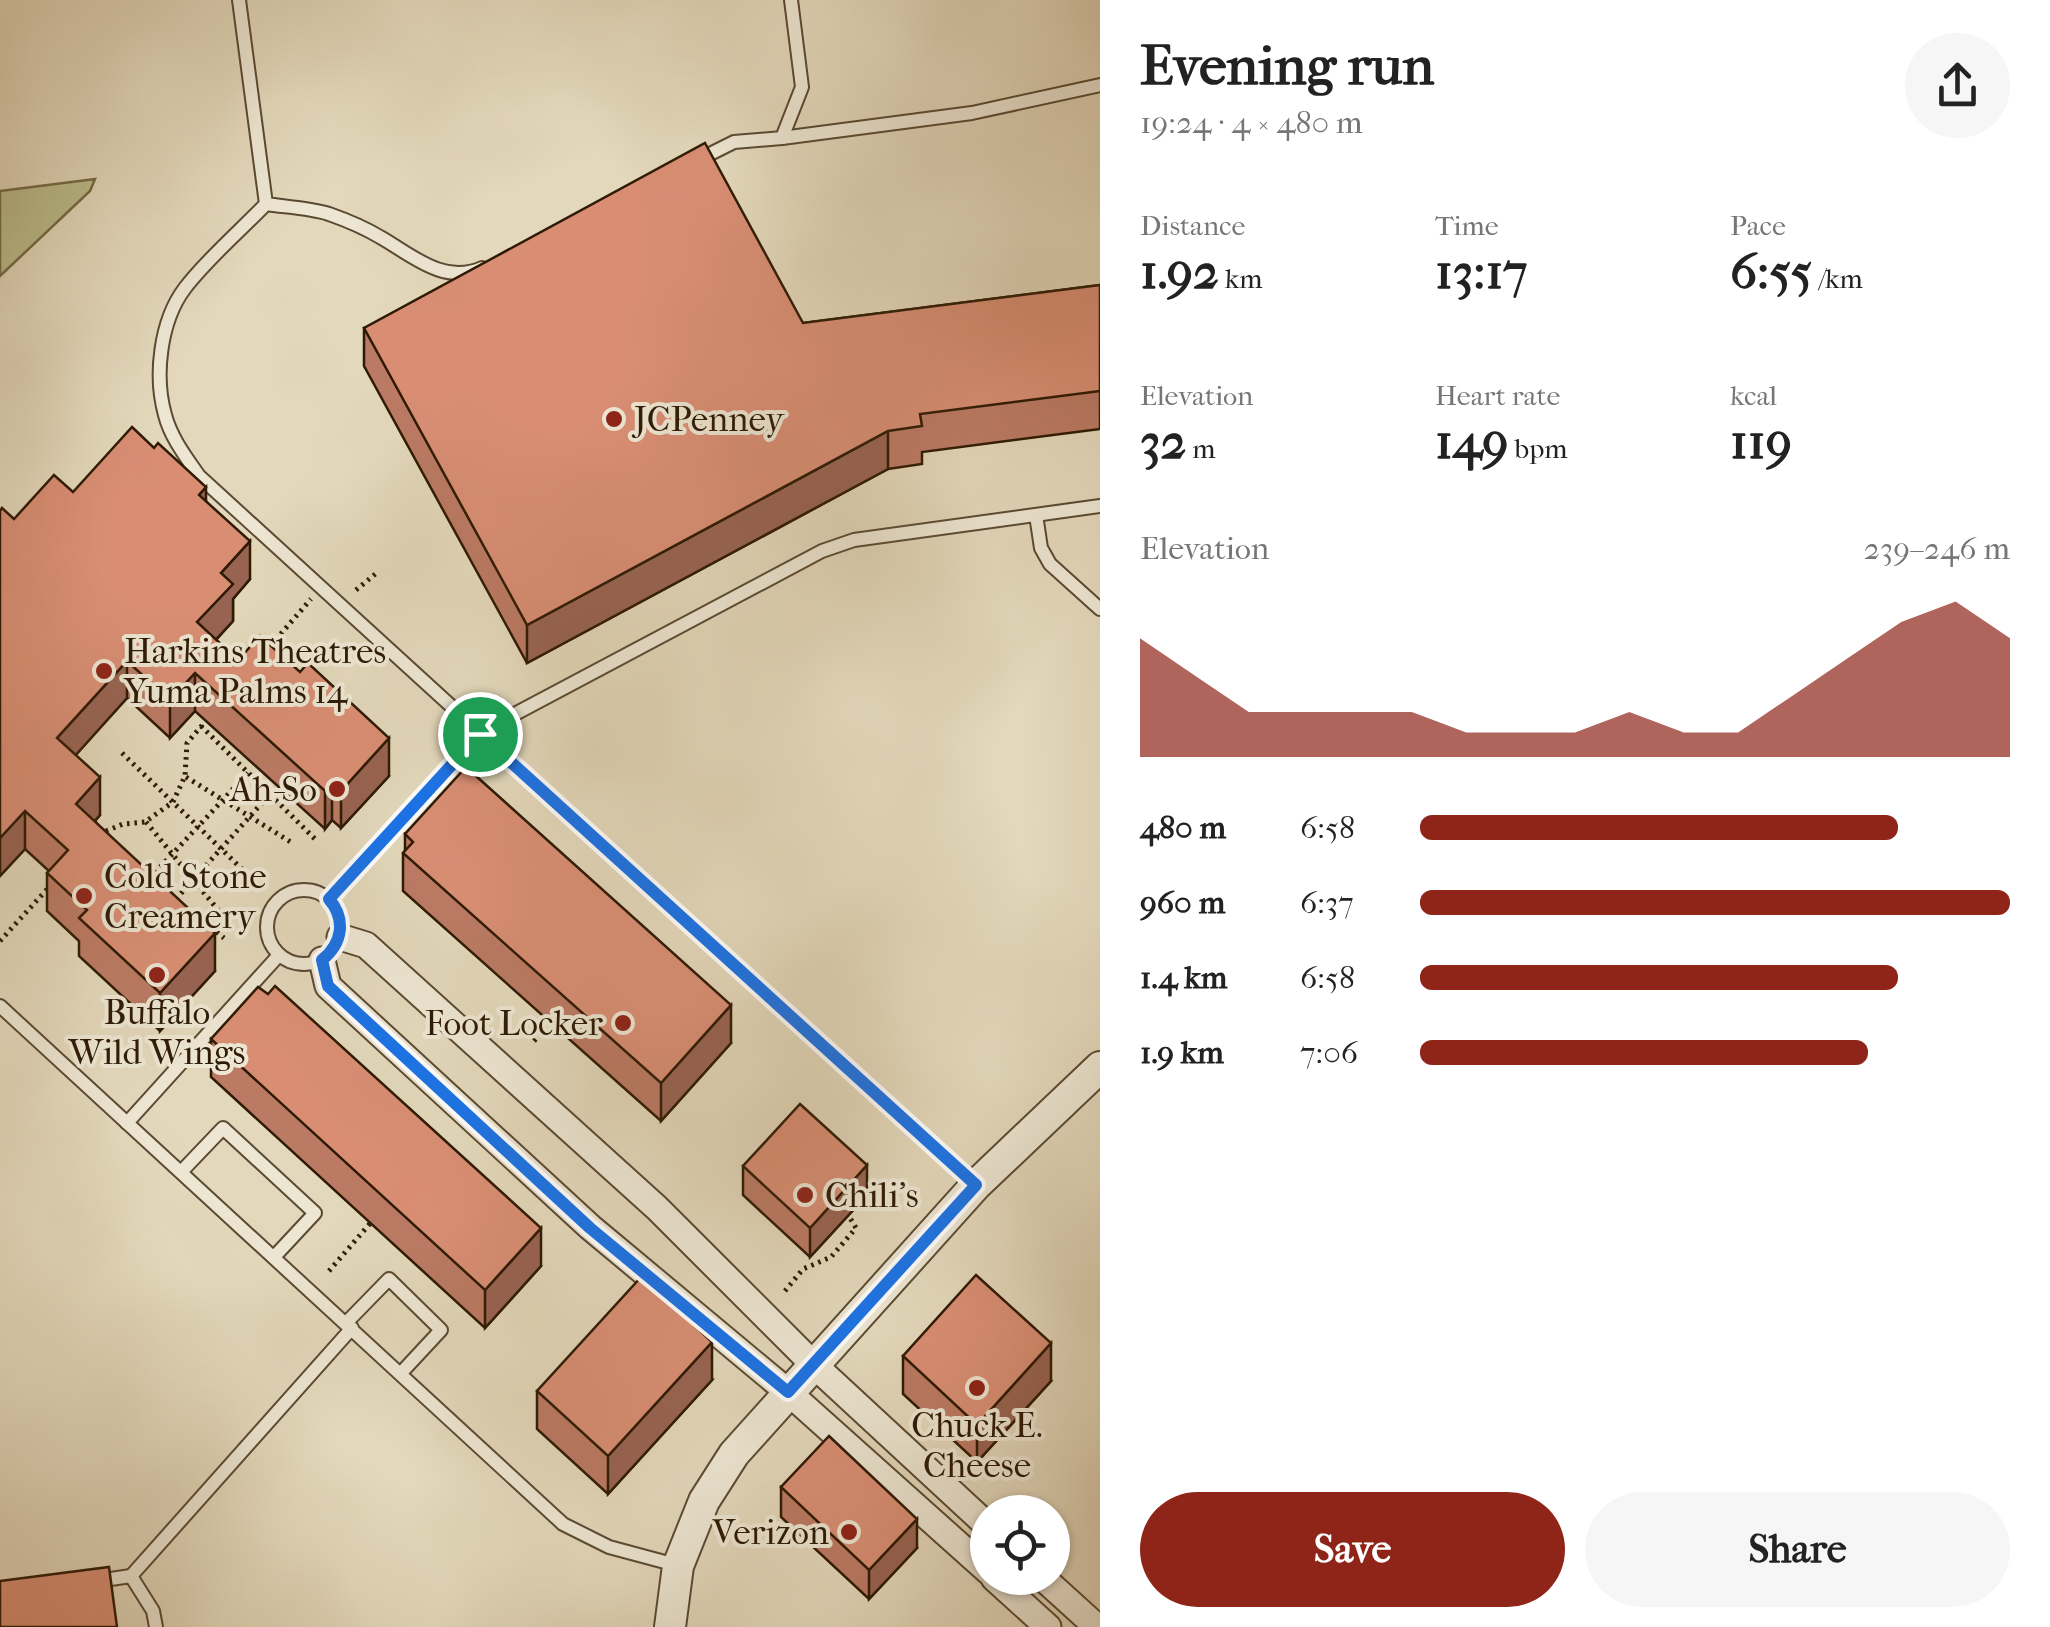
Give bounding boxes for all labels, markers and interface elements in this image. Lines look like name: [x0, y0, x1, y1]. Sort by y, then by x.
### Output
button: share: [1905, 33, 2010, 138]
text: Evening run: [1140, 34, 1434, 98]
text: 19:24 · 4 × 480 m: [1140, 104, 1363, 141]
text: Distance: [1140, 209, 1245, 242]
text: Time: [1435, 209, 1499, 242]
text: Pace: [1730, 209, 1786, 242]
text: 1.92: [1140, 242, 1219, 301]
text: 13:17: [1435, 242, 1527, 301]
text: 6:55: [1730, 242, 1812, 301]
text: km: [1219, 262, 1262, 295]
text: /km: [1812, 262, 1863, 295]
text: Elevation: [1140, 379, 1253, 412]
text: Heart rate: [1435, 379, 1560, 412]
text: kcal: [1730, 379, 1777, 412]
place label: JCPenney: [631, 399, 785, 440]
marker: JCPenney: [603, 408, 625, 430]
text: 32: [1140, 412, 1186, 471]
text: 149: [1435, 412, 1509, 471]
text: 119: [1730, 412, 1792, 471]
text: m: [1186, 432, 1216, 465]
text: bpm: [1509, 432, 1568, 465]
text: Elevation: [1140, 530, 1269, 567]
text: 239–246 m: [1864, 530, 2010, 567]
place label: Harkins Theatres Yuma Palms 14: [123, 631, 386, 712]
marker: Harkins Theatres Yuma Palms 14: [93, 660, 115, 682]
pin: [438, 692, 523, 777]
icon: arrive: [453, 707, 508, 762]
place label: Ah-So: [228, 769, 317, 810]
marker: Ah-So: [326, 778, 348, 800]
text: 480 m: [1140, 809, 1226, 846]
text: 6:58: [1300, 809, 1355, 846]
place label: Cold Stone Creamery: [104, 856, 267, 937]
text: 960 m: [1140, 884, 1225, 921]
text: 6:37: [1300, 884, 1354, 921]
marker: Cold Stone Creamery: [73, 885, 95, 907]
text: 1.4 km: [1140, 959, 1227, 996]
text: 6:58: [1300, 959, 1355, 996]
marker: Buffalo Wild Wings: [146, 964, 168, 986]
place label: Buffalo Wild Wings: [68, 992, 245, 1073]
place label: Foot Locker: [425, 1003, 603, 1044]
marker: Foot Locker: [612, 1012, 634, 1034]
text: 1.9 km: [1140, 1034, 1224, 1071]
text: 7:06: [1300, 1034, 1358, 1071]
place label: Chili's: [825, 1175, 919, 1216]
marker: Chili's: [794, 1184, 816, 1206]
marker: Chuck E. Cheese: [966, 1377, 988, 1399]
place label: Chuck E. Cheese: [911, 1405, 1043, 1486]
button: Save: [1140, 1492, 1565, 1607]
button: Share: [1585, 1492, 2010, 1607]
map controls: [970, 1495, 1070, 1595]
button: locate: [970, 1495, 1070, 1595]
place label: Verizon: [711, 1512, 829, 1553]
marker: Verizon: [838, 1521, 860, 1543]

